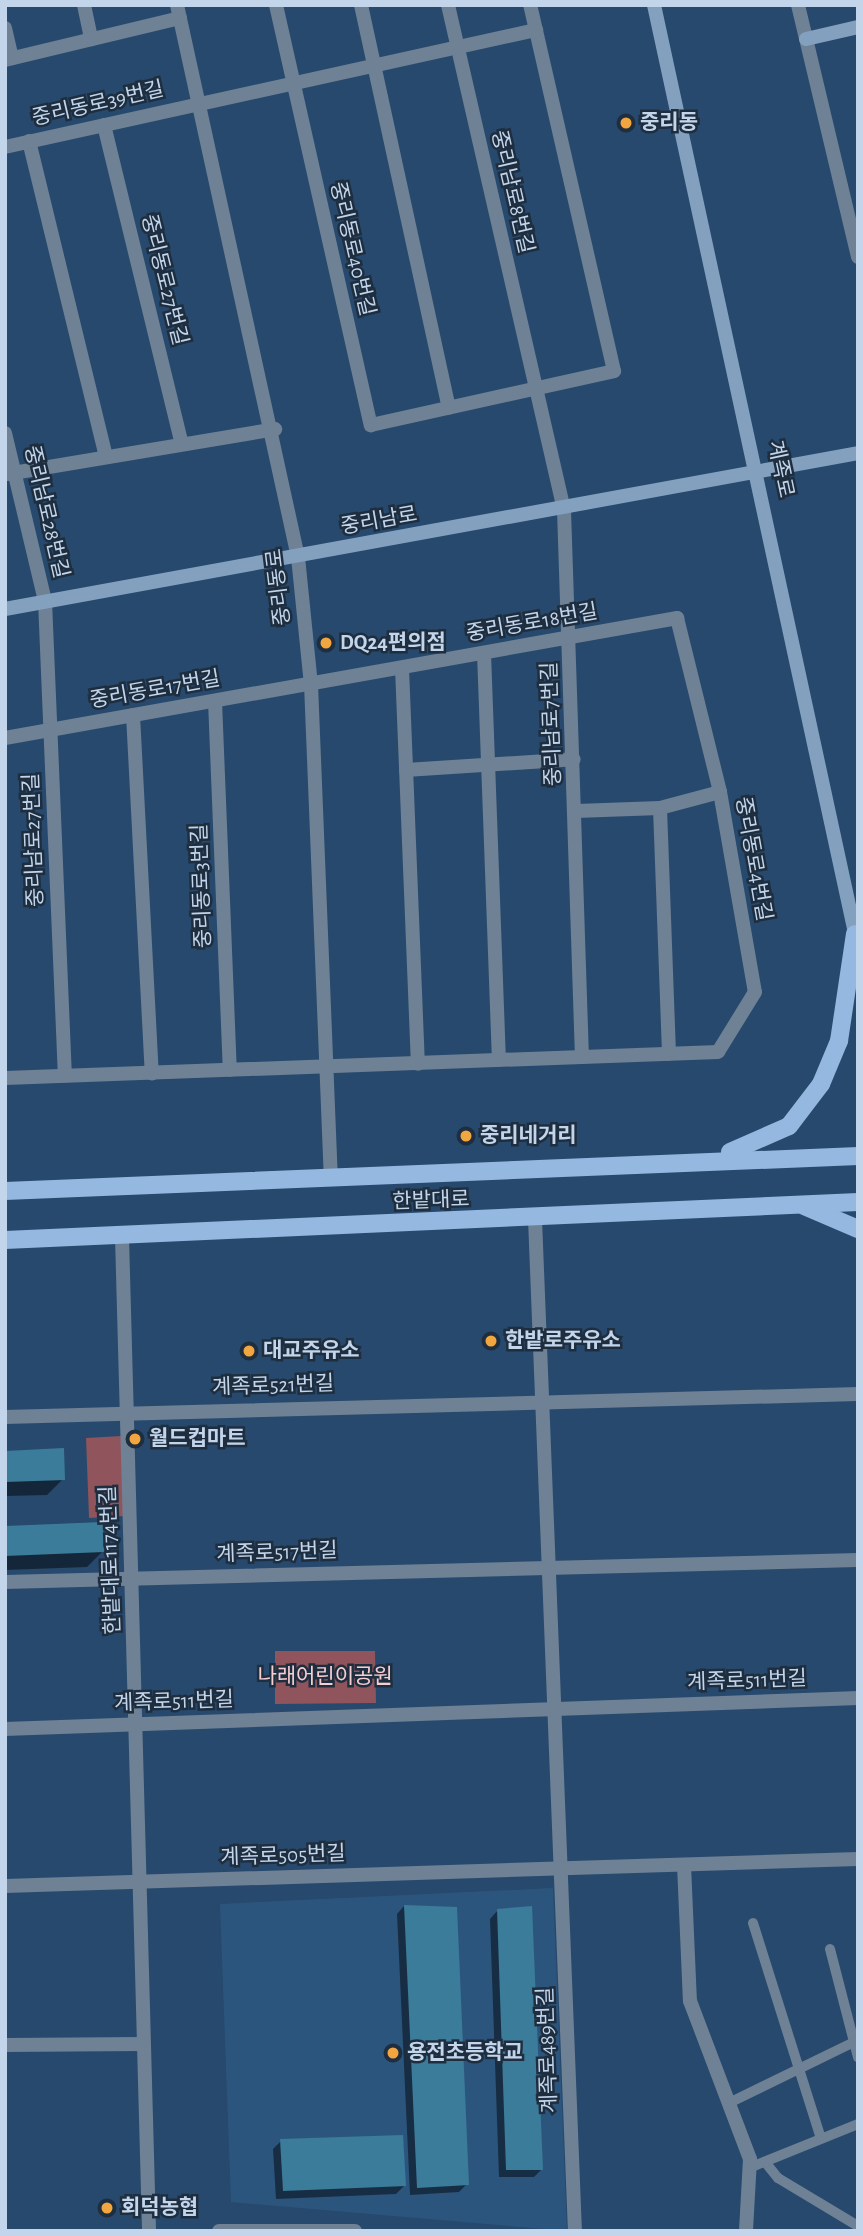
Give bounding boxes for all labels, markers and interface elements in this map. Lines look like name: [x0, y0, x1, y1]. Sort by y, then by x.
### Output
street label: 중리동로39번길: [30, 77, 166, 131]
place label: 중리동: [640, 110, 698, 136]
marker: 중리동: [618, 115, 634, 131]
street label: 중리남로8번길: [486, 128, 538, 256]
street label: 중리동로40번길: [324, 179, 380, 319]
street label: 중리동로27번길: [136, 212, 192, 348]
street label: 계족로: [762, 438, 798, 500]
street label: 중리남로28번길: [18, 443, 74, 581]
street label: 중리남로: [339, 502, 419, 540]
street label: 중리동로: [262, 547, 296, 627]
street label: 중리동로18번길: [464, 599, 600, 647]
place label: DQ24편의점: [340, 630, 446, 656]
marker: DQ24편의점: [318, 635, 334, 651]
street label: 중리남로7번길: [537, 661, 567, 787]
street label: 중리동로17번길: [88, 666, 222, 714]
street label: 중리남로27번길: [19, 772, 49, 908]
street label: 중리동로4번길: [730, 795, 776, 923]
street label: 중리동로3번길: [187, 823, 217, 949]
place label: 중리네거리: [480, 1123, 577, 1149]
marker: 중리네거리: [458, 1128, 474, 1144]
street label: 한밭대로: [392, 1187, 470, 1215]
place label: 한밭로주유소: [505, 1328, 621, 1354]
marker: 한밭로주유소: [483, 1333, 499, 1349]
place label: 대교주유소: [263, 1338, 360, 1364]
marker: 대교주유소: [241, 1343, 257, 1359]
street label: 계족로521번길: [212, 1371, 334, 1401]
place label: 월드컵마트: [149, 1426, 246, 1452]
marker: 월드컵마트: [127, 1431, 143, 1447]
street label: 한밭대로1174번길: [96, 1485, 126, 1635]
street label: 계족로517번길: [216, 1538, 338, 1568]
park label: 나래어린이공원: [257, 1664, 393, 1690]
street label: 계족로511번길: [687, 1666, 807, 1696]
street label: 계족로511번길: [114, 1687, 234, 1717]
street label: 계족로505번길: [220, 1841, 346, 1871]
street label: 계족로489번길: [533, 1986, 563, 2114]
place label: 용전초등학교: [407, 2040, 523, 2066]
marker: 용전초등학교: [385, 2045, 401, 2061]
place label: 회덕농협: [121, 2195, 198, 2221]
marker: 회덕농협: [99, 2200, 115, 2216]

